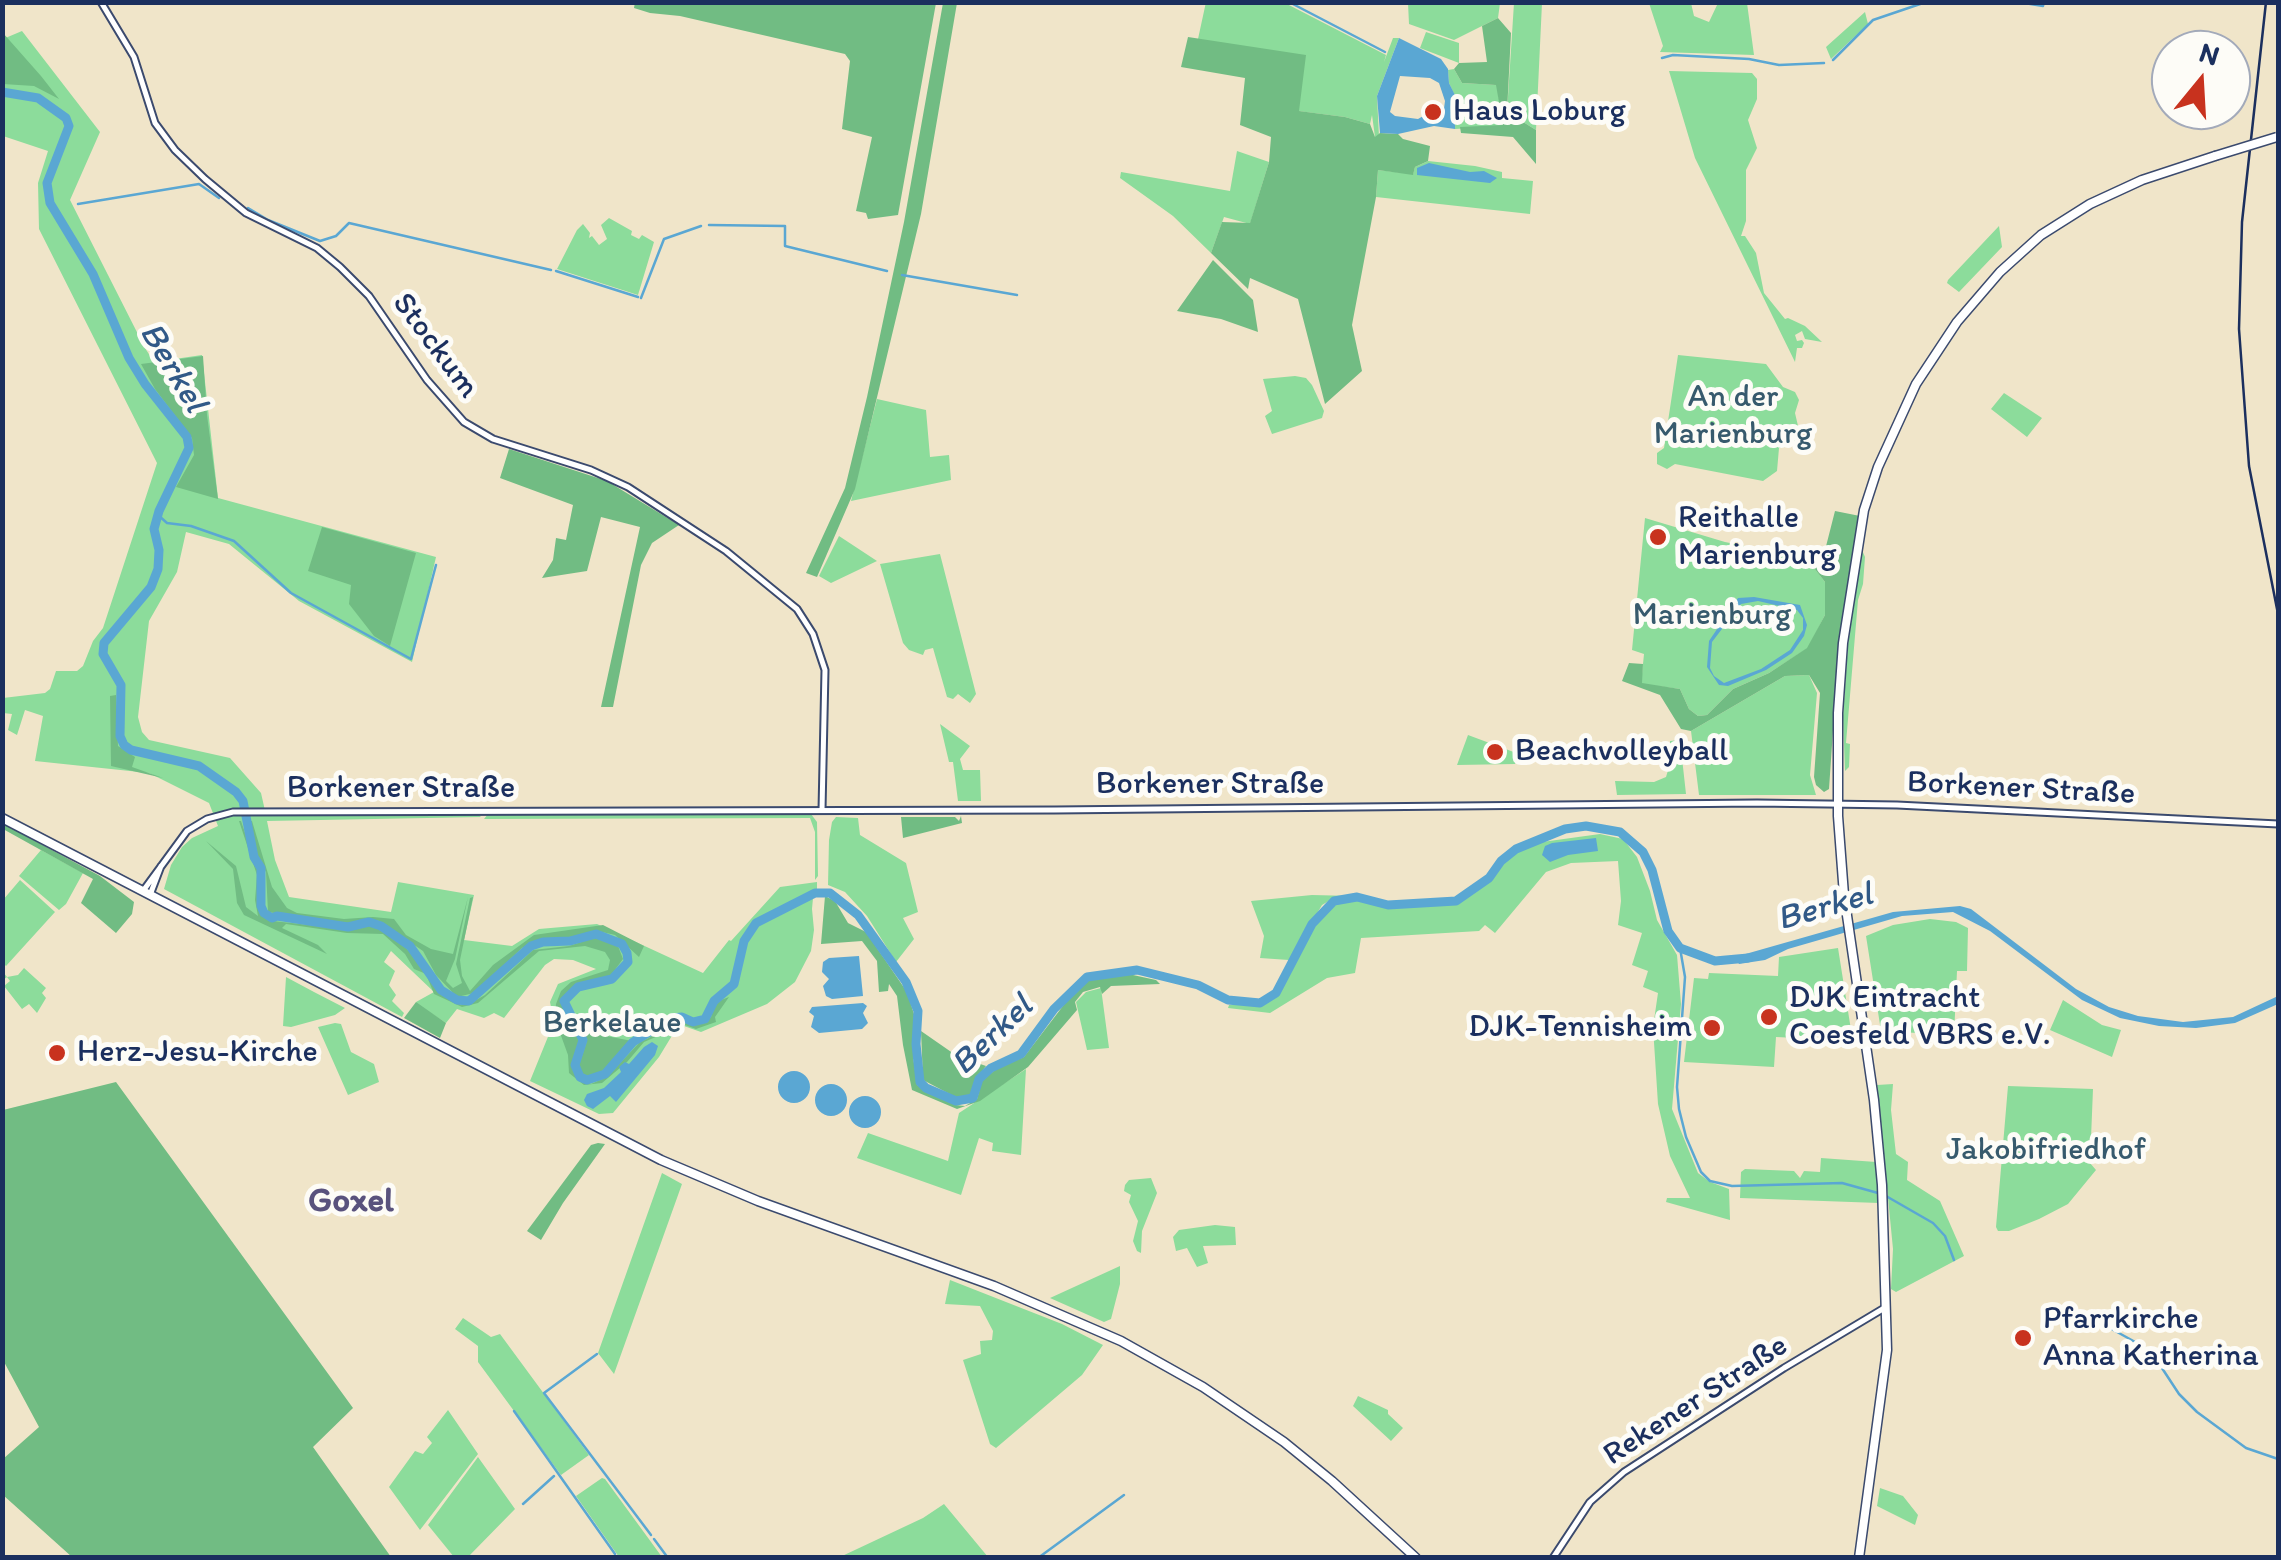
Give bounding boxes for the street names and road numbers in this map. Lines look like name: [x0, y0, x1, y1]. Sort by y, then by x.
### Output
street label: Stockum: [383, 286, 487, 406]
street label: Borkener Straße: [1906, 764, 2136, 814]
street label: Borkener Straße: [1096, 766, 1324, 804]
street label: Borkener Straße: [287, 770, 515, 808]
street label: Rekener Straße: [1597, 1327, 1795, 1475]

